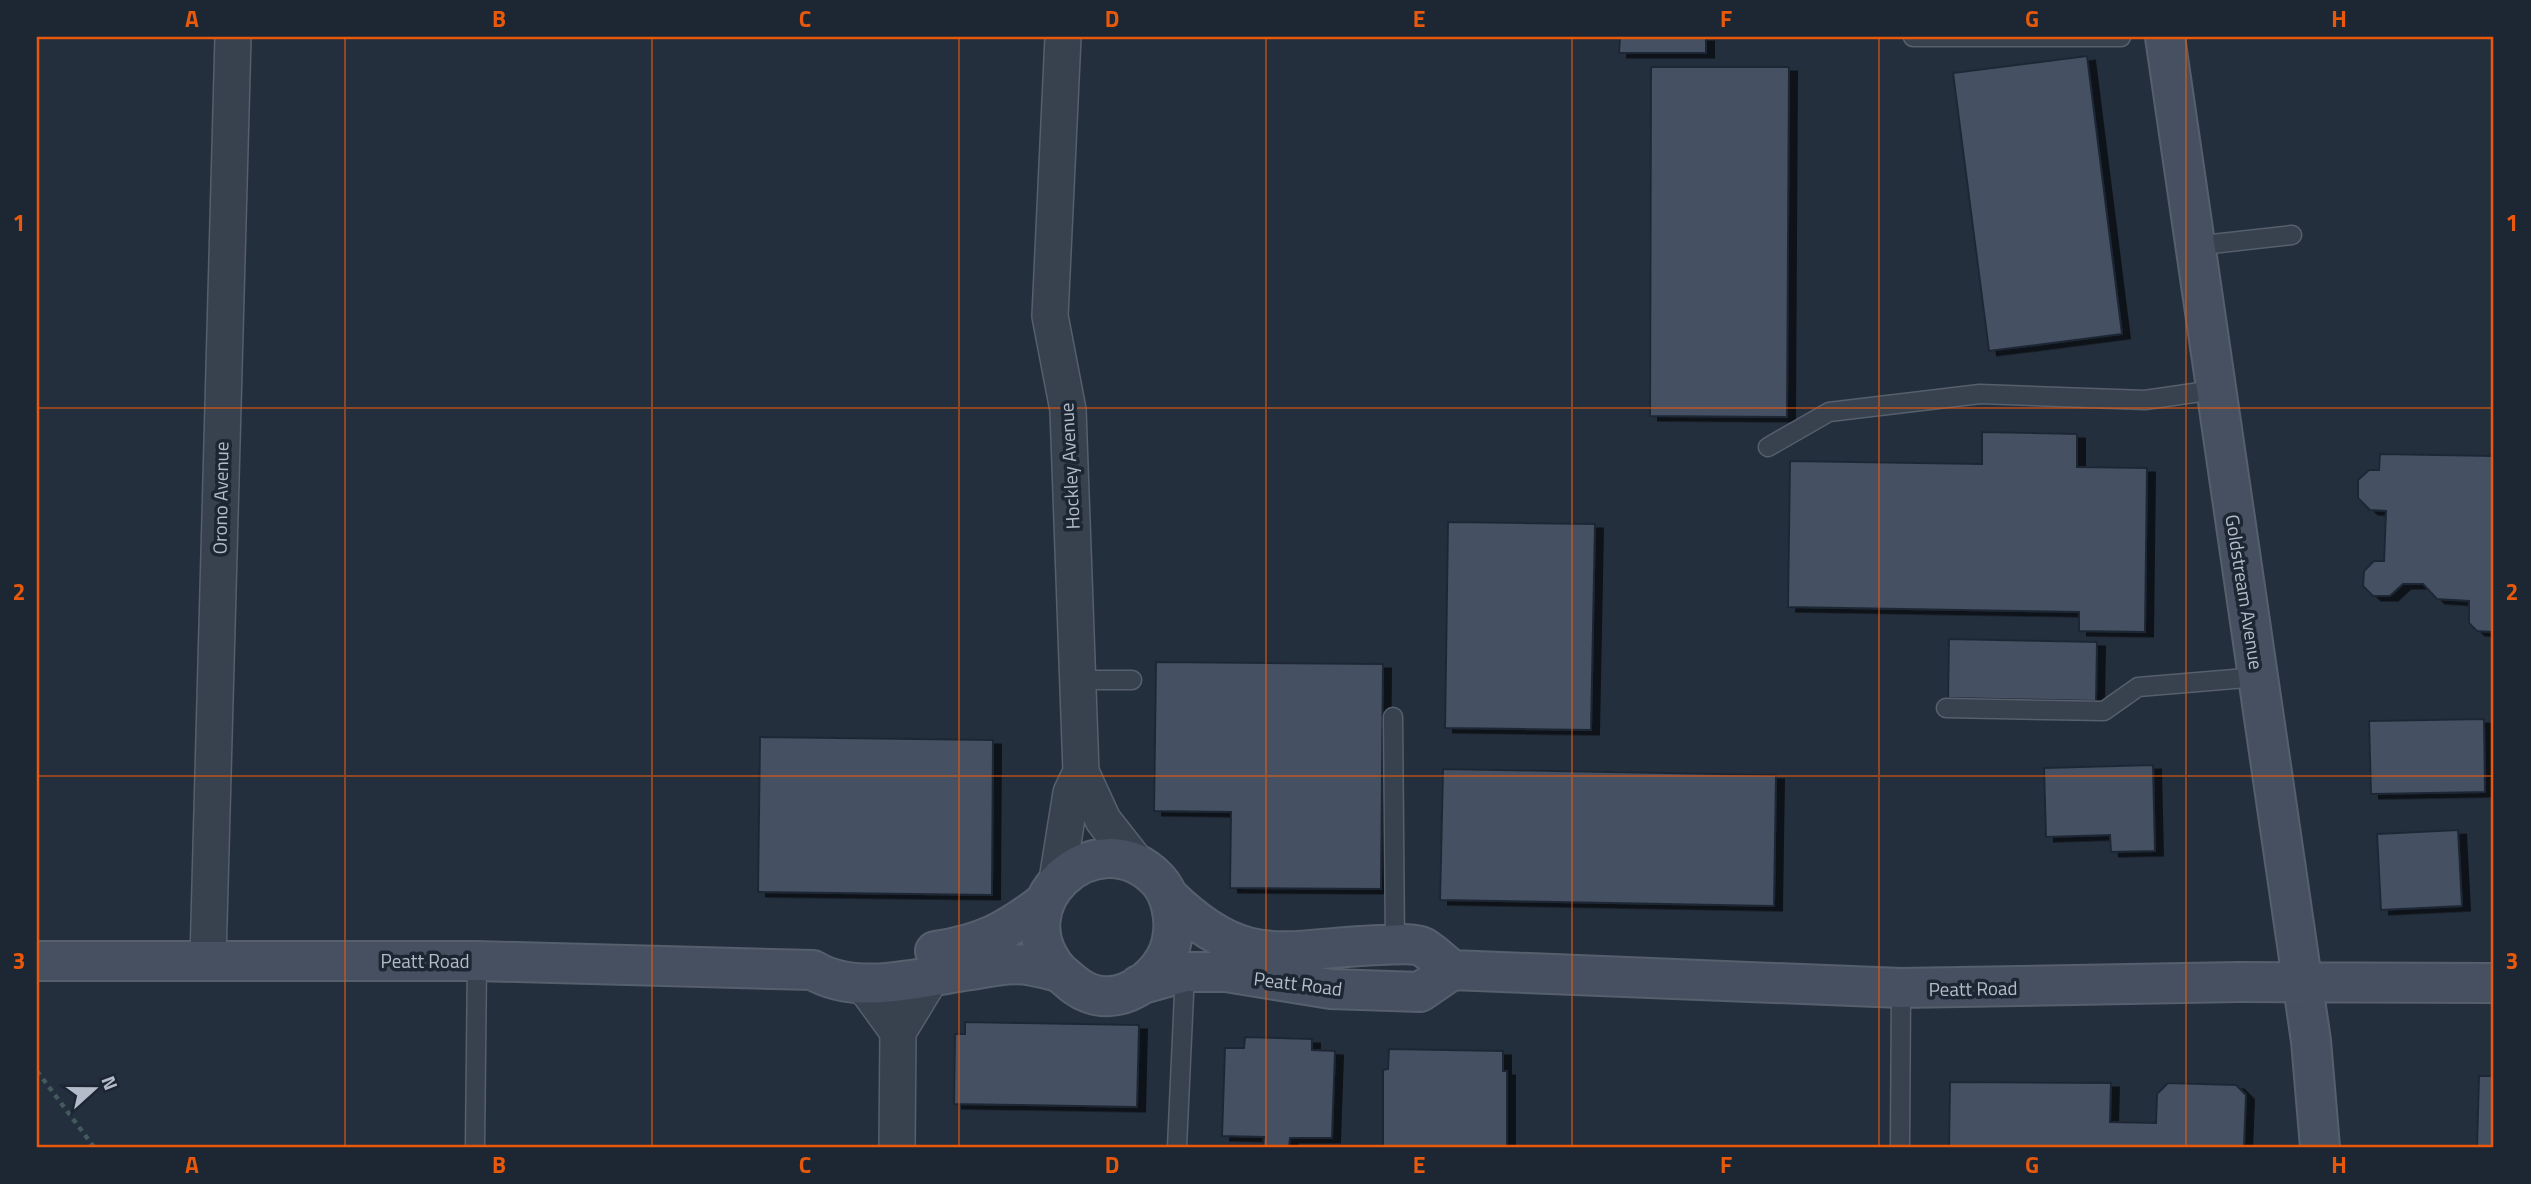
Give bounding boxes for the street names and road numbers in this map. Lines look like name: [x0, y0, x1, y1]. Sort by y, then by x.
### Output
street label: Hockley Avenue: [1051, 402, 1087, 530]
street label: Orono Avenue: [205, 441, 235, 555]
street label: Goldstream Avenue: [2218, 512, 2272, 672]
street label: Peatt Road: [381, 946, 469, 975]
street label: Peatt Road: [1252, 963, 1344, 1003]
street label: Peatt Road: [1928, 973, 2018, 1003]

